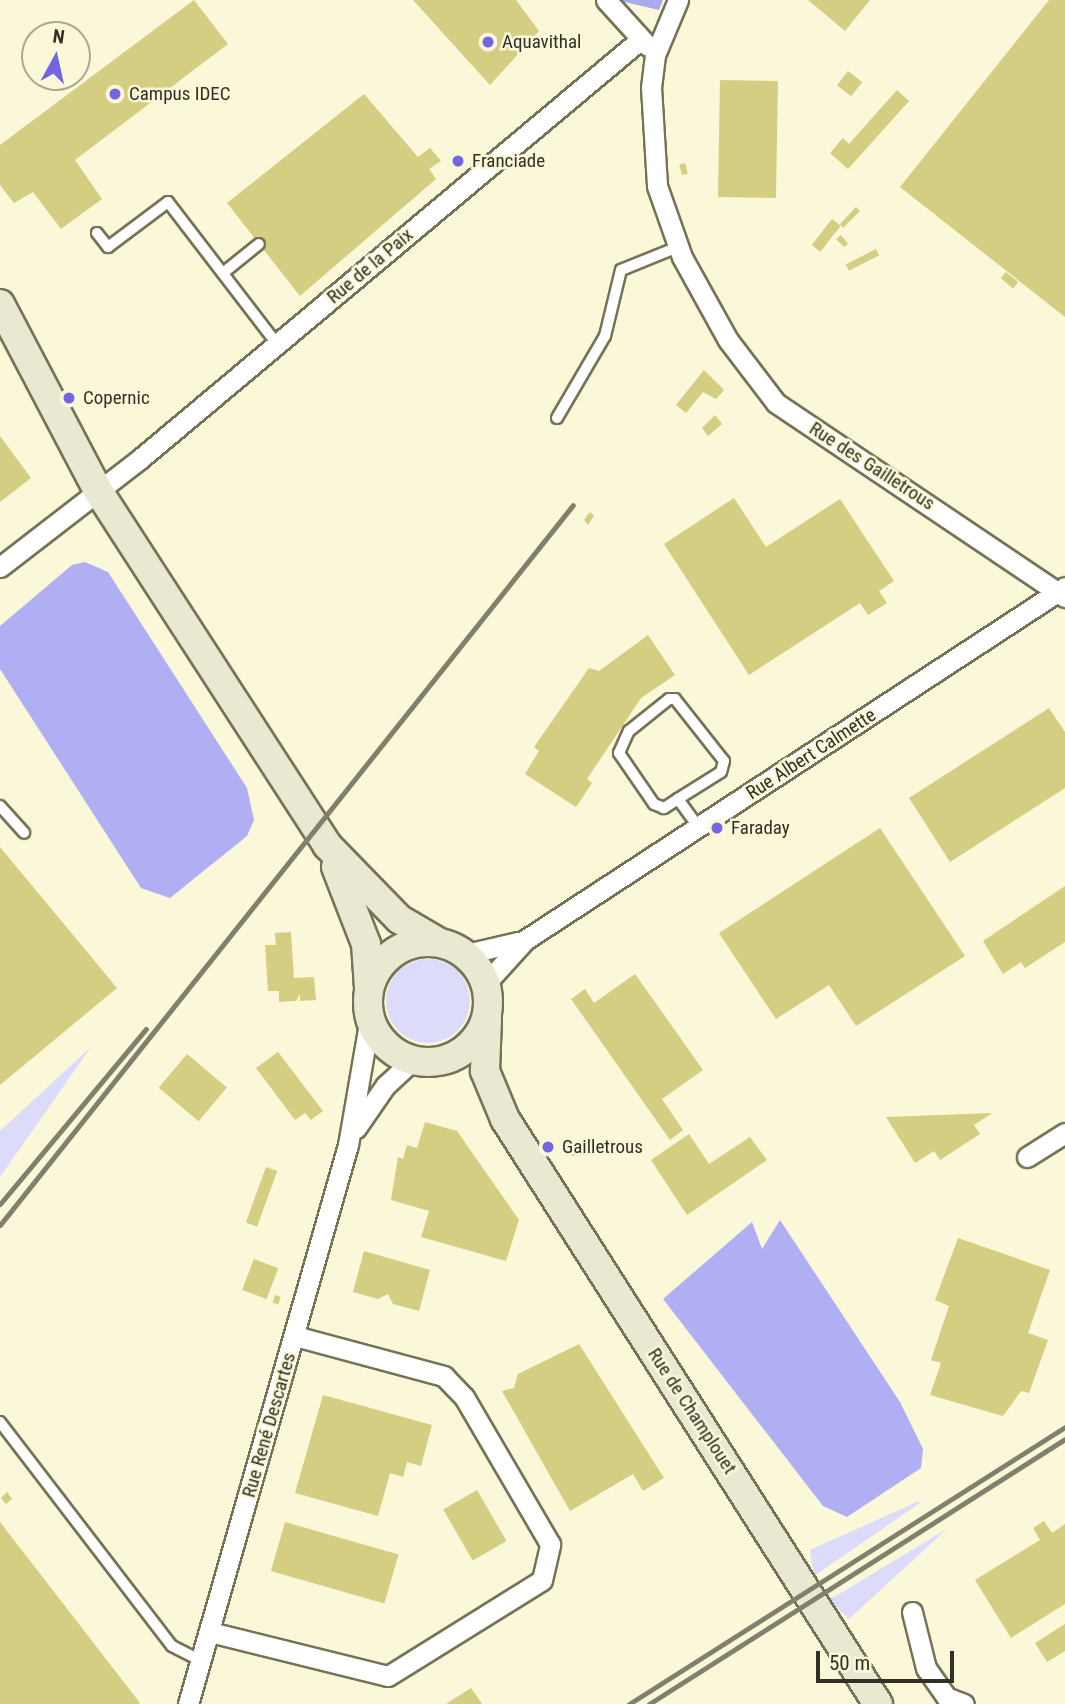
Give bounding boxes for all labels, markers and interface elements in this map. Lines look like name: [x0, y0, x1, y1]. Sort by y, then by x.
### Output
north arrow: [21, 21, 91, 91]
text: N: [51, 24, 66, 49]
place label: Aquavithal: [502, 31, 581, 53]
marker: Aquavithal: [480, 34, 496, 50]
place label: Campus IDEC: [129, 83, 231, 105]
marker: Campus IDEC: [107, 86, 123, 102]
place label: Franciade: [472, 150, 545, 172]
marker: Franciade: [450, 153, 466, 169]
street label: Rue de la Paix: [322, 223, 418, 309]
place label: Copernic: [83, 387, 150, 409]
marker: Copernic: [61, 390, 77, 406]
street label: Rue des Gailletrous: [805, 417, 939, 515]
street label: Rue Albert Calmette: [742, 704, 880, 804]
place label: Faraday: [731, 817, 790, 839]
marker: Faraday: [709, 820, 725, 836]
place label: Gailletrous: [562, 1136, 643, 1158]
marker: Gailletrous: [540, 1139, 556, 1155]
street label: Rue de Champlouet: [643, 1344, 741, 1478]
street label: Rue René Descartes: [237, 1350, 301, 1500]
scale bar: [820, 1638, 958, 1682]
text: 50 m: [829, 1651, 870, 1675]

